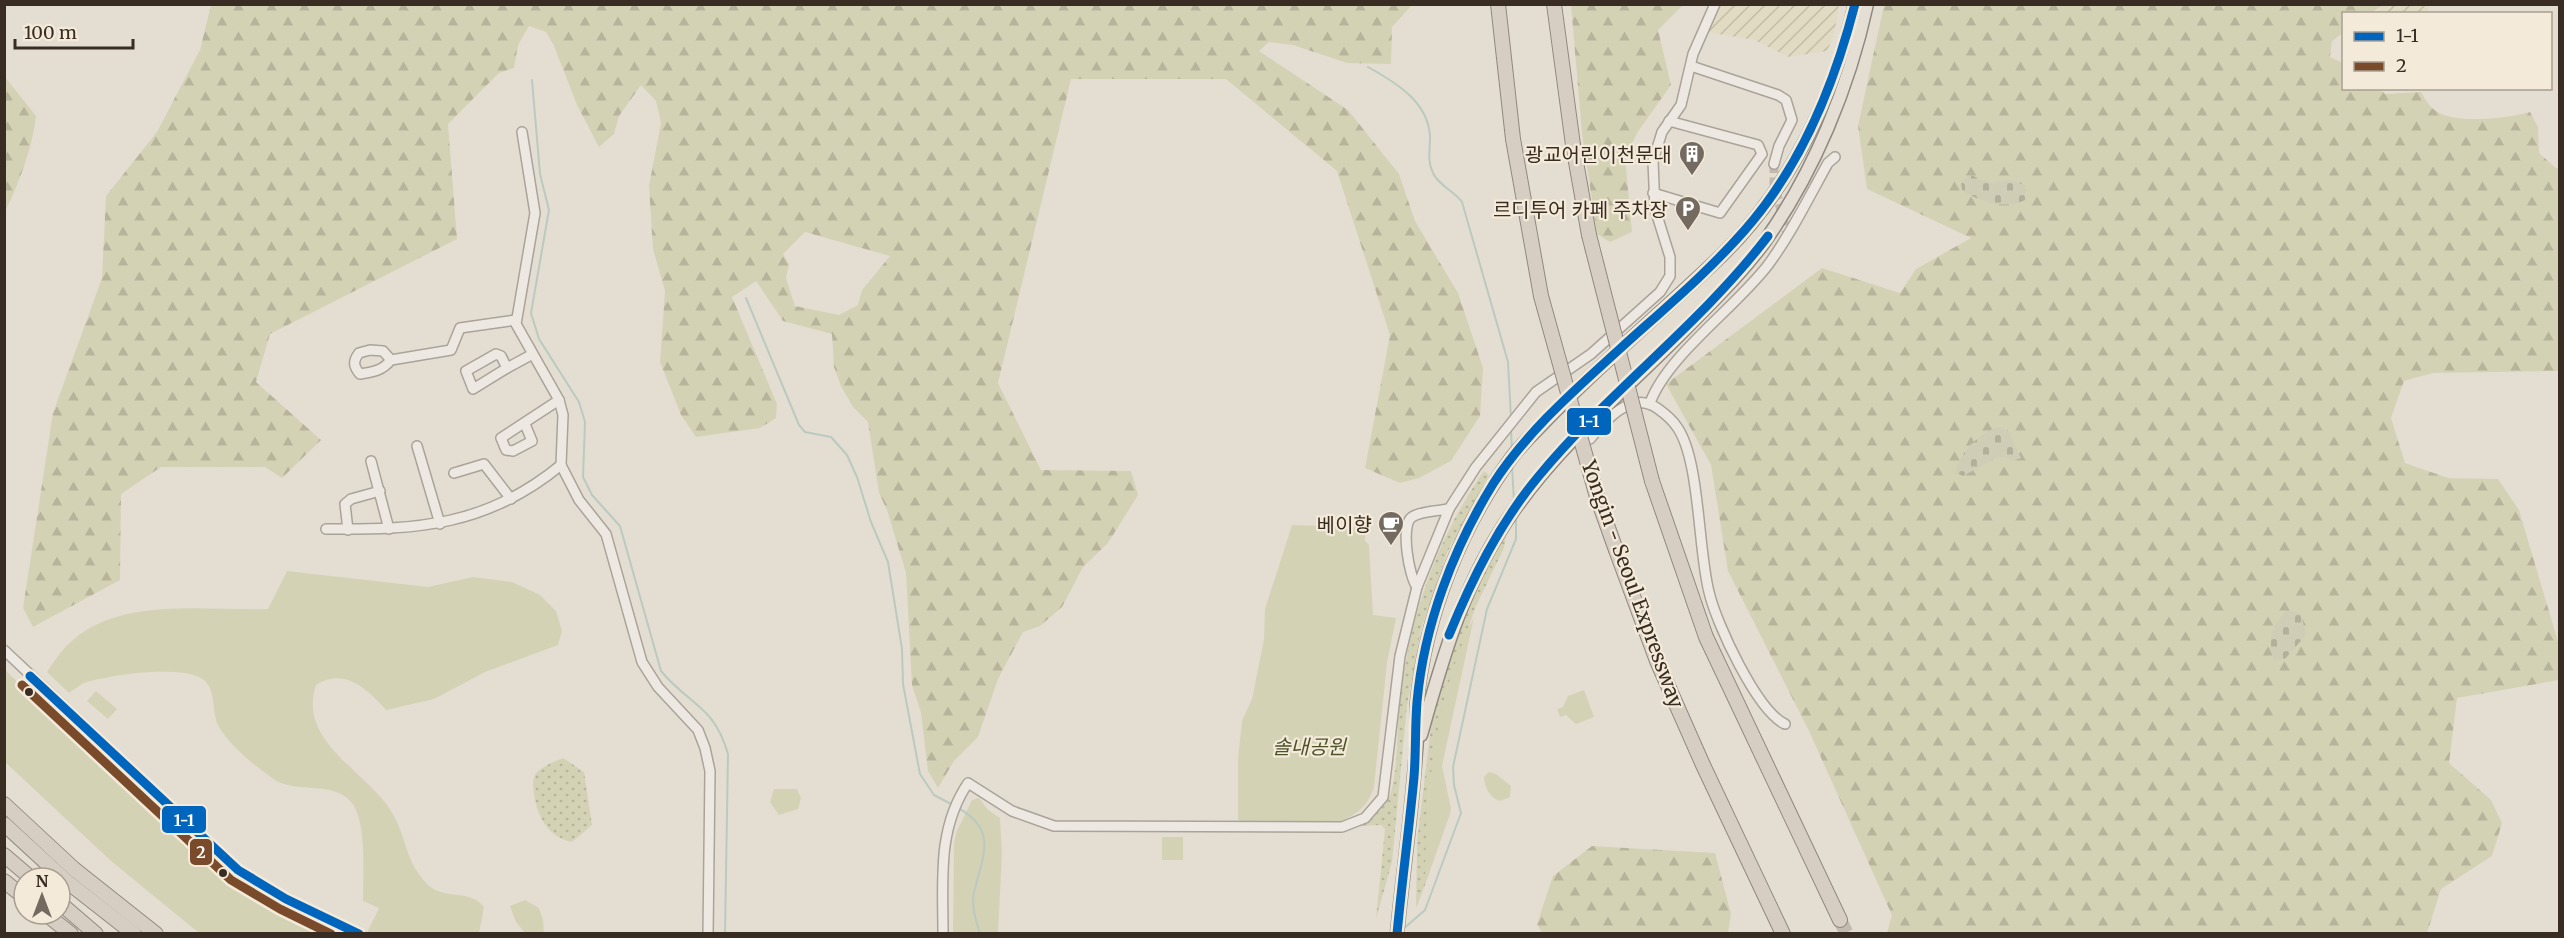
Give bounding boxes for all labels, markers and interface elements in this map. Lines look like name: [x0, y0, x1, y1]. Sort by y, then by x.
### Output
scale bar: [15, 12, 134, 50]
legend: [2342, 12, 2552, 90]
text: 100 m: [24, 21, 77, 44]
text: 1-1: [2396, 24, 2419, 47]
text: 2: [2396, 54, 2407, 77]
building icon: 광교어린이천문대: [1677, 139, 1707, 177]
place label: 광교어린이천문대: [1525, 142, 1672, 167]
parking icon: 르디투어 카페 주차장: [1673, 194, 1703, 232]
place label: 르디투어 카페 주차장: [1493, 197, 1668, 222]
line badge: 1-1: [1566, 407, 1612, 436]
text: 1-1: [1579, 411, 1600, 431]
street label: Yongin - Seoul Expressway: [1576, 456, 1690, 712]
cafe icon: 베이향: [1376, 509, 1406, 547]
place label: 베이향: [1317, 512, 1372, 537]
unlabelled marker: [23, 686, 35, 698]
park label: 솔내공원: [1272, 734, 1347, 759]
line badge: 1-1: [161, 805, 207, 834]
text: 1-1: [174, 810, 195, 830]
line badge: 2: [189, 838, 213, 866]
text: 2: [196, 842, 206, 862]
north arrow: [12, 866, 72, 926]
unlabelled marker: [217, 867, 229, 879]
text: N: [36, 871, 49, 891]

